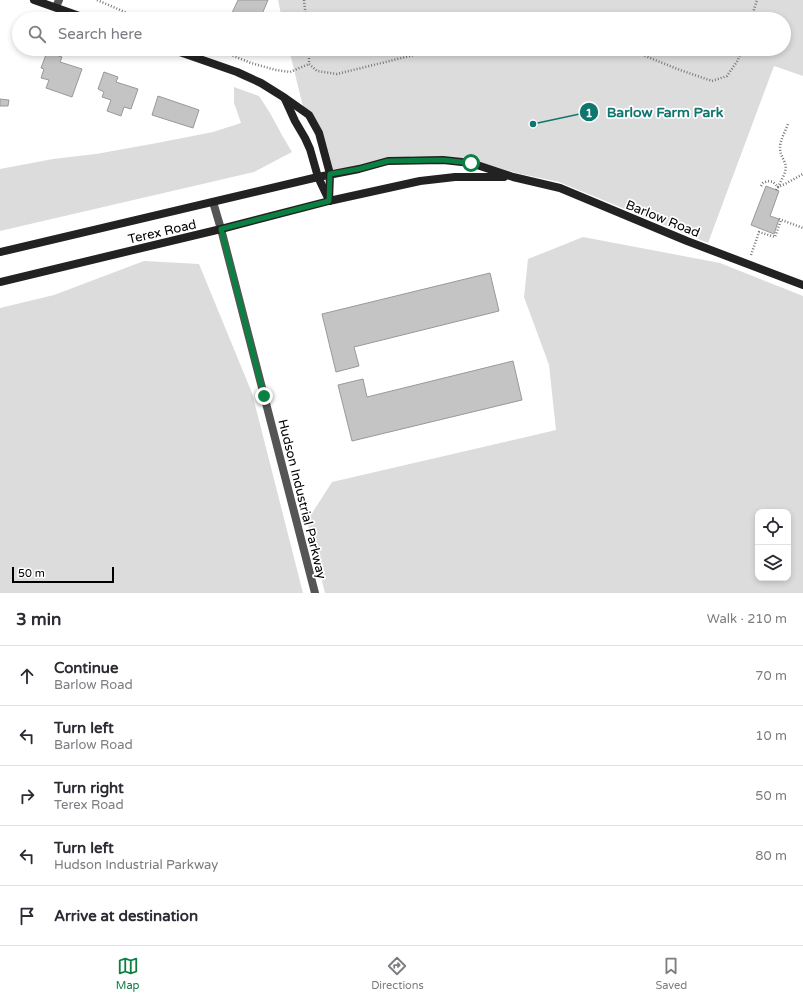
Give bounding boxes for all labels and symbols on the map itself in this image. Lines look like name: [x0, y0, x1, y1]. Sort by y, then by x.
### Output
callout: Barlow Farm Park: [579, 99, 731, 125]
text: Barlow Farm Park: [607, 104, 724, 121]
text: 1: [585, 106, 593, 120]
route start: [462, 154, 480, 172]
street label: Barlow Road: [623, 197, 702, 241]
street label: Terex Road: [127, 216, 198, 248]
route end: [255, 387, 273, 405]
street label: Hudson Industrial Parkway: [274, 418, 330, 581]
scale bar: [12, 565, 114, 584]

